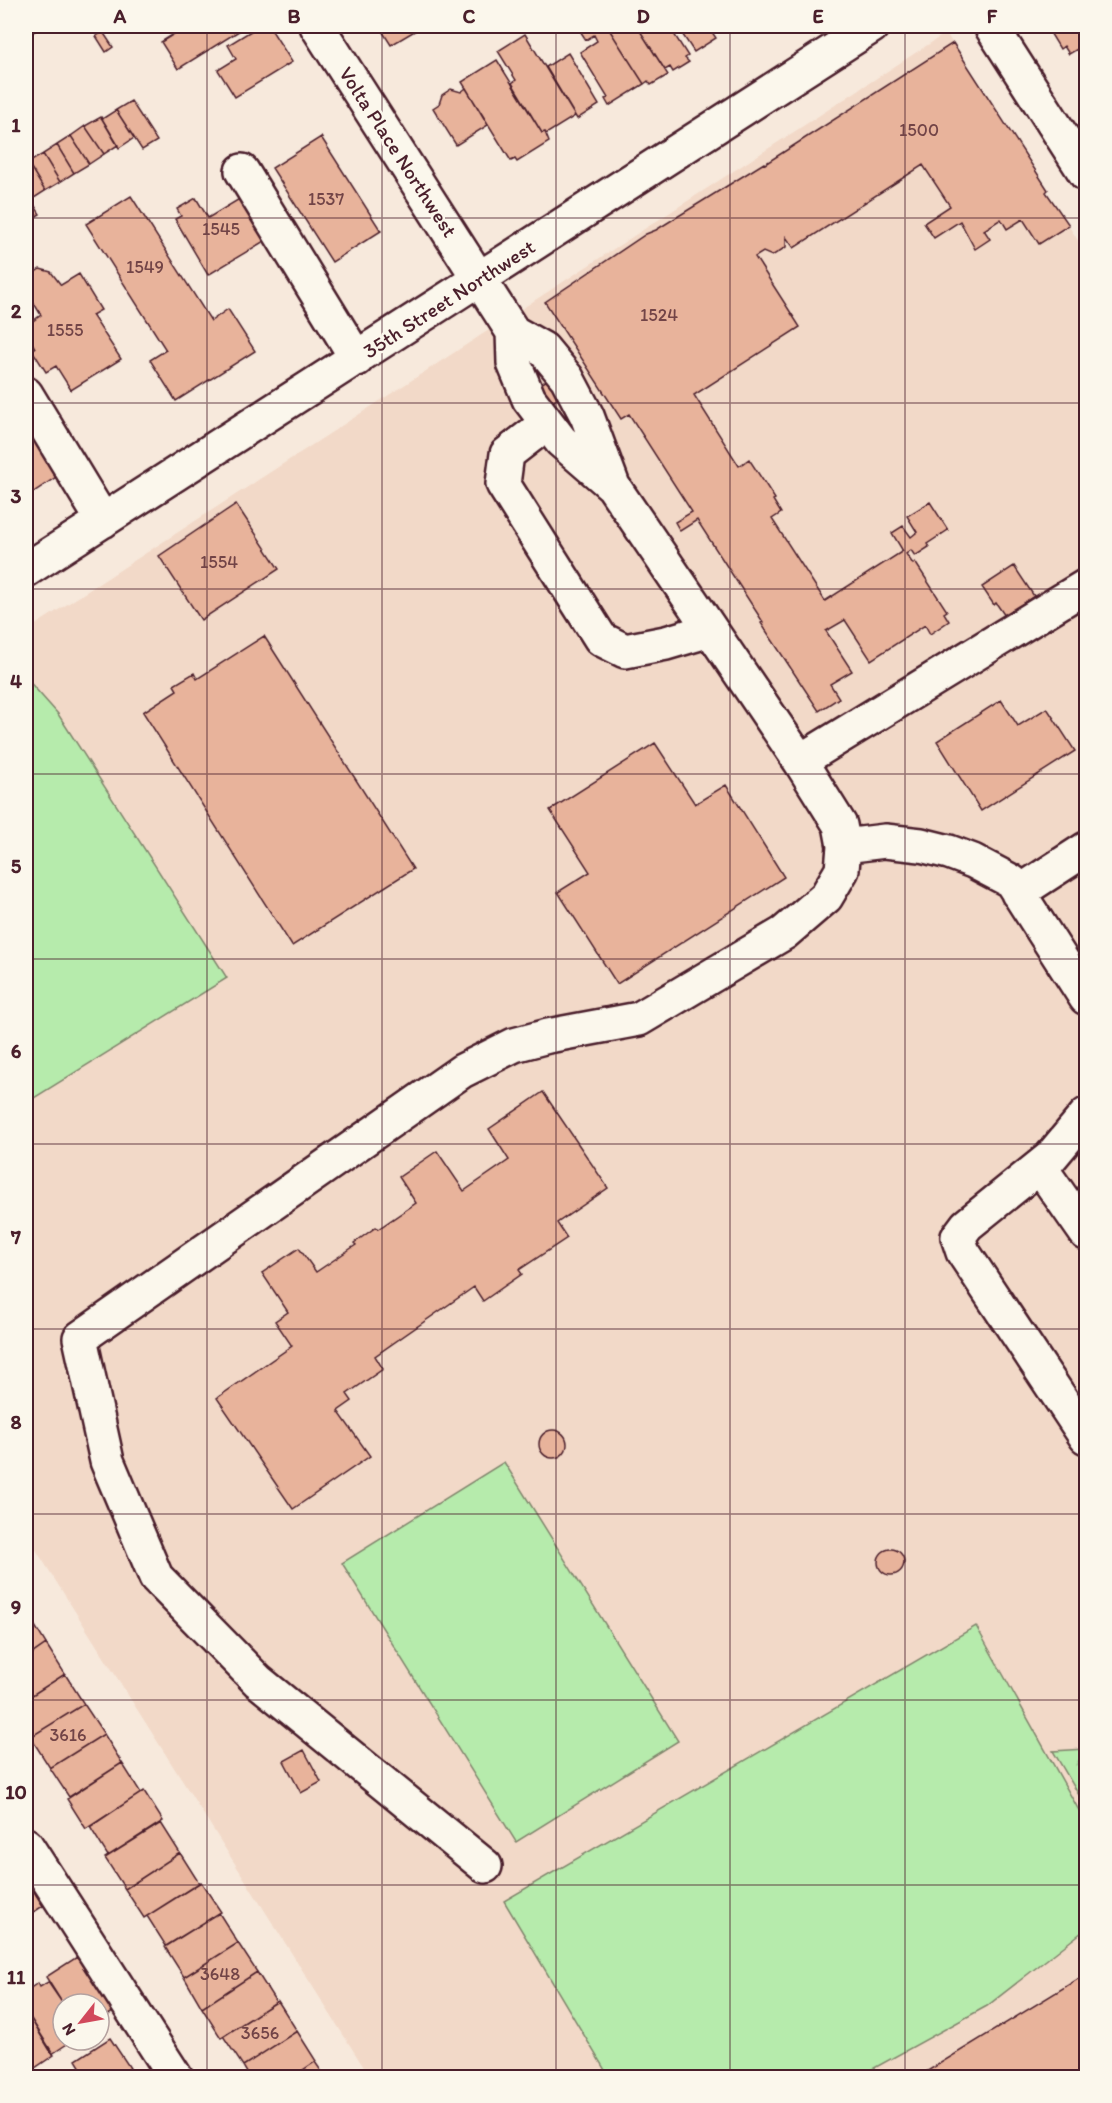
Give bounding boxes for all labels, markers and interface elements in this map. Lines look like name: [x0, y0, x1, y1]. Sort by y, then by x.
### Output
text: A: [113, 4, 127, 28]
text: B: [288, 4, 301, 28]
text: C: [463, 4, 476, 28]
text: D: [636, 4, 650, 28]
text: E: [812, 4, 824, 28]
text: F: [987, 4, 998, 28]
street label: Volta Place Northwest: [334, 62, 463, 242]
text: 1: [11, 113, 21, 137]
house number: 1500: [899, 119, 939, 141]
house number: 1537: [308, 188, 344, 210]
house number: 1545: [202, 218, 240, 240]
street label: 35th Street Northwest: [358, 234, 539, 363]
house number: 1549: [126, 256, 164, 278]
text: 2: [11, 299, 22, 323]
house number: 1524: [640, 304, 678, 326]
house number: 1555: [47, 319, 83, 341]
text: 3: [11, 484, 22, 508]
house number: 1554: [200, 551, 238, 573]
text: 4: [10, 669, 22, 693]
text: 5: [11, 854, 22, 878]
text: 6: [11, 1039, 22, 1063]
text: 7: [10, 1225, 21, 1249]
text: 8: [11, 1410, 22, 1434]
text: 9: [11, 1595, 21, 1619]
house number: 3616: [49, 1724, 87, 1746]
text: 10: [5, 1780, 27, 1804]
house number: 3648: [200, 1963, 240, 1985]
text: 11: [7, 1965, 26, 1989]
north arrow: [51, 1992, 111, 2052]
text: N: [58, 2020, 79, 2039]
house number: 3656: [241, 2022, 279, 2044]

